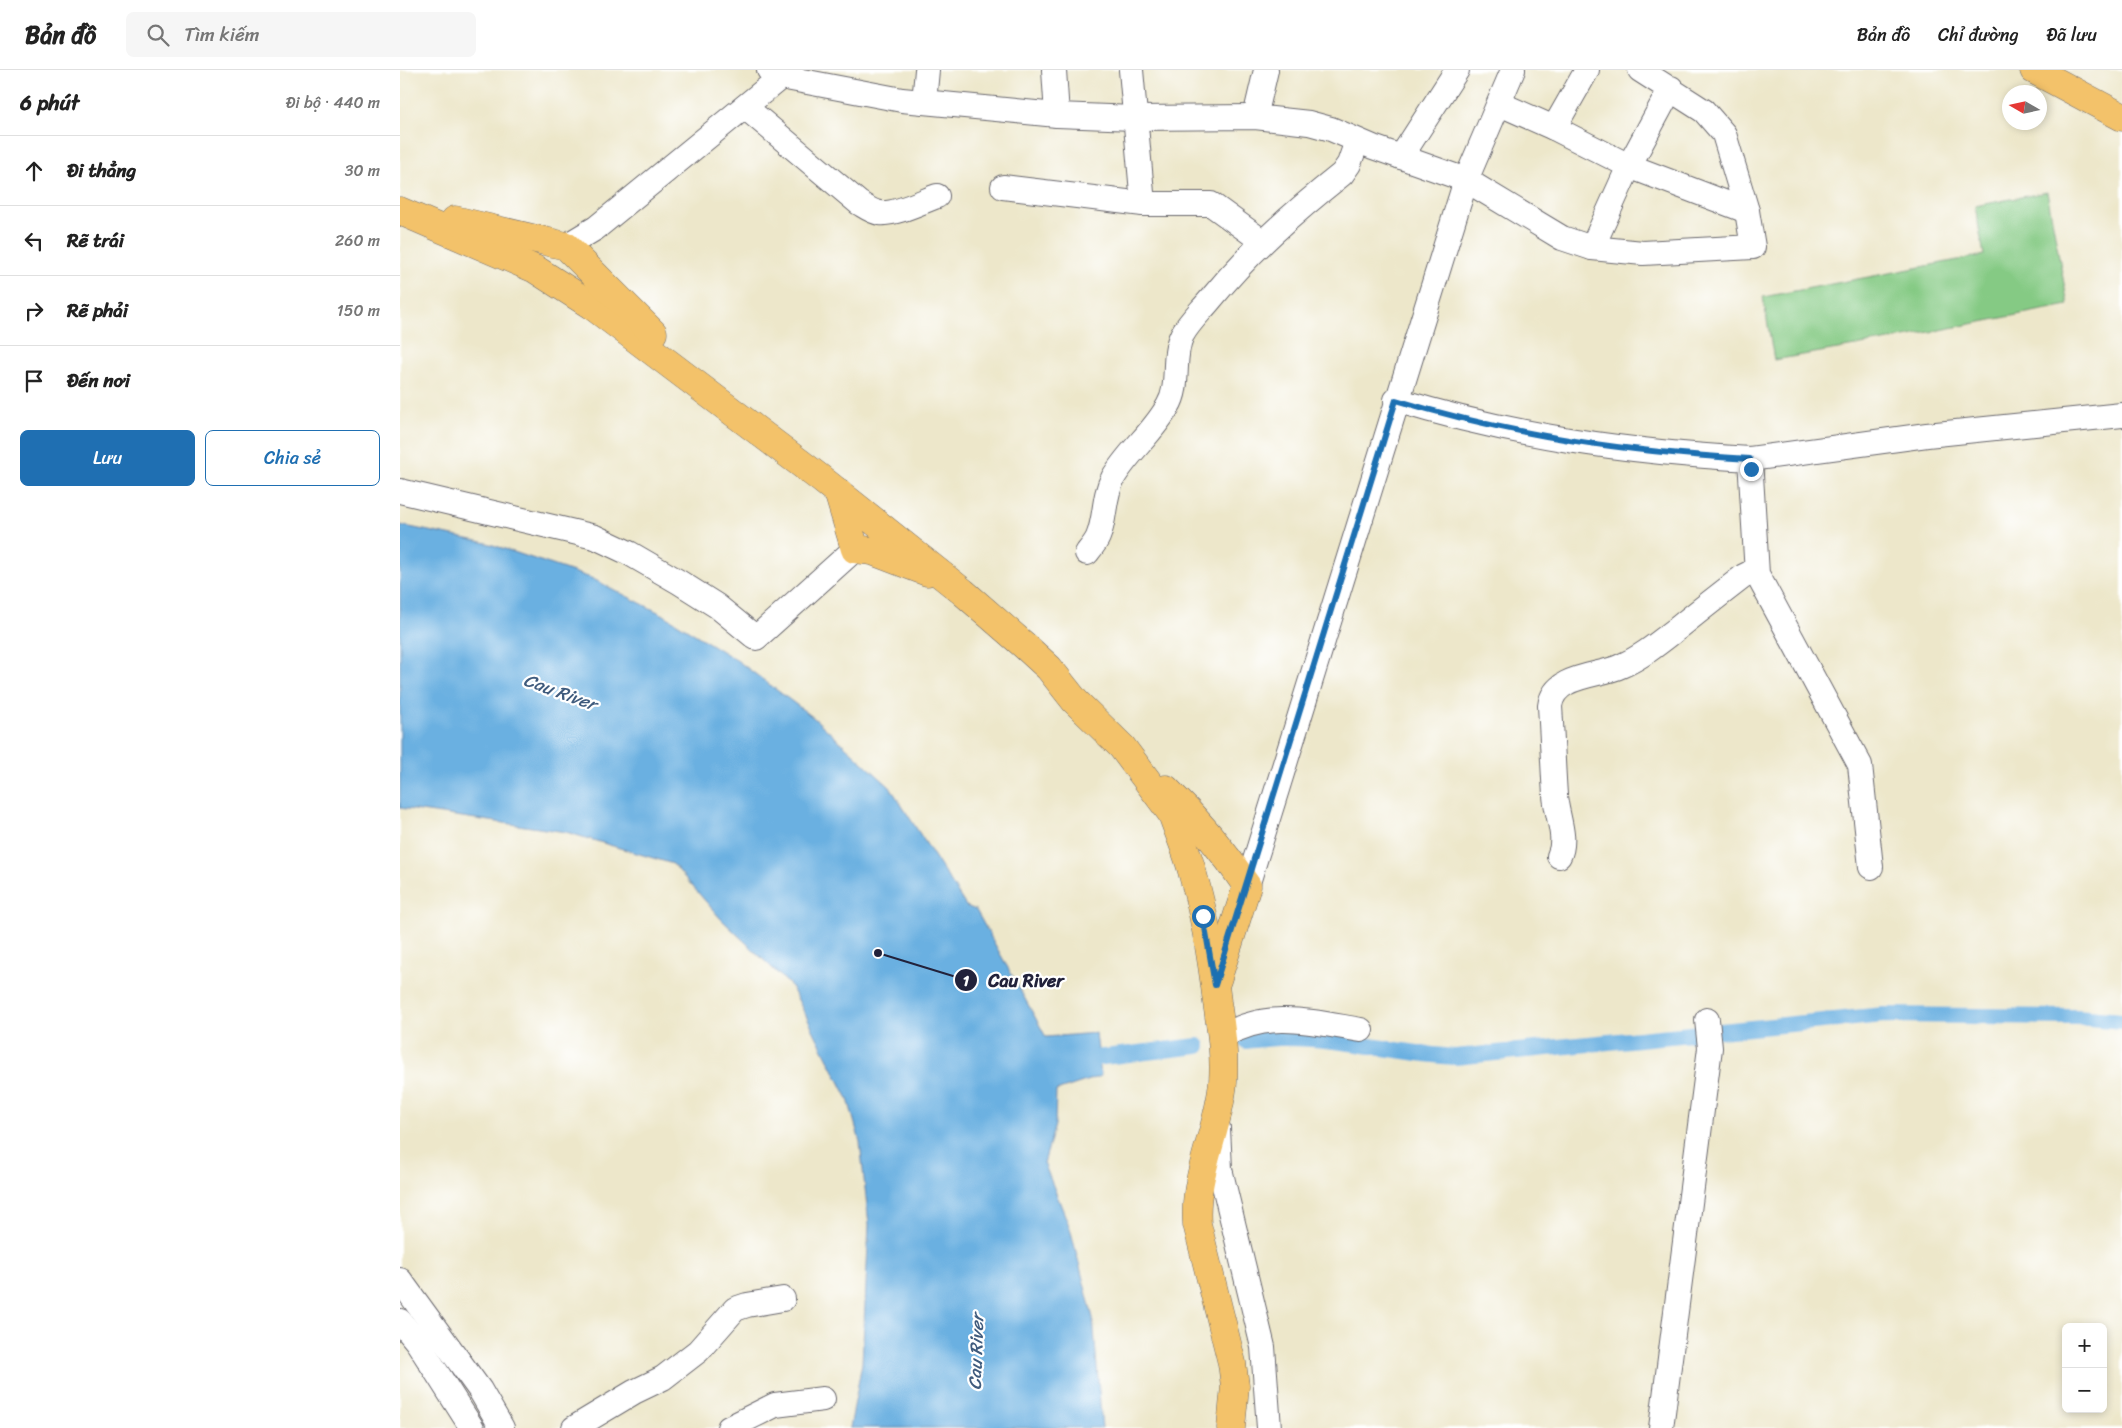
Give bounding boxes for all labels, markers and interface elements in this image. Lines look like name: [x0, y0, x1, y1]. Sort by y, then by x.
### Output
search box: [126, 12, 476, 57]
text: Bản đồ: [25, 14, 96, 56]
text: Tìm kiếm: [184, 18, 259, 51]
text: Bản đồ: [1857, 19, 1910, 51]
text: Chỉ đường: [1938, 19, 2019, 51]
text: Đã lưu: [2047, 19, 2097, 51]
icon: search: [144, 21, 172, 49]
text: 6 phút: [20, 84, 79, 122]
north arrow: [2002, 85, 2047, 130]
text: Đi bộ · 440 m: [286, 88, 380, 117]
text: Đi thẳng: [67, 154, 136, 187]
text: 30 m: [345, 156, 380, 185]
icon: ahead: [20, 157, 48, 185]
text: Rẽ trái: [67, 224, 124, 257]
text: 260 m: [335, 226, 380, 255]
icon: left: [20, 227, 48, 255]
text: Rẽ phải: [67, 294, 128, 327]
text: 150 m: [337, 296, 380, 325]
icon: right: [20, 297, 48, 325]
text: Đến nơi: [67, 364, 130, 397]
icon: arrive: [20, 367, 48, 395]
button: Lưu: [20, 430, 195, 486]
button: Chia sẻ: [205, 430, 380, 486]
route end: [1740, 458, 1763, 481]
water label: Cau River: [519, 664, 604, 721]
route start: [1192, 905, 1215, 928]
callout: Cau River: [953, 964, 1074, 997]
text: Cau River: [987, 965, 1065, 997]
text: 1: [963, 968, 970, 994]
water label: Cau River: [959, 1310, 993, 1390]
map controls: [2062, 1323, 2107, 1413]
button: +: [2062, 1323, 2107, 1368]
button: −: [2062, 1368, 2107, 1413]

